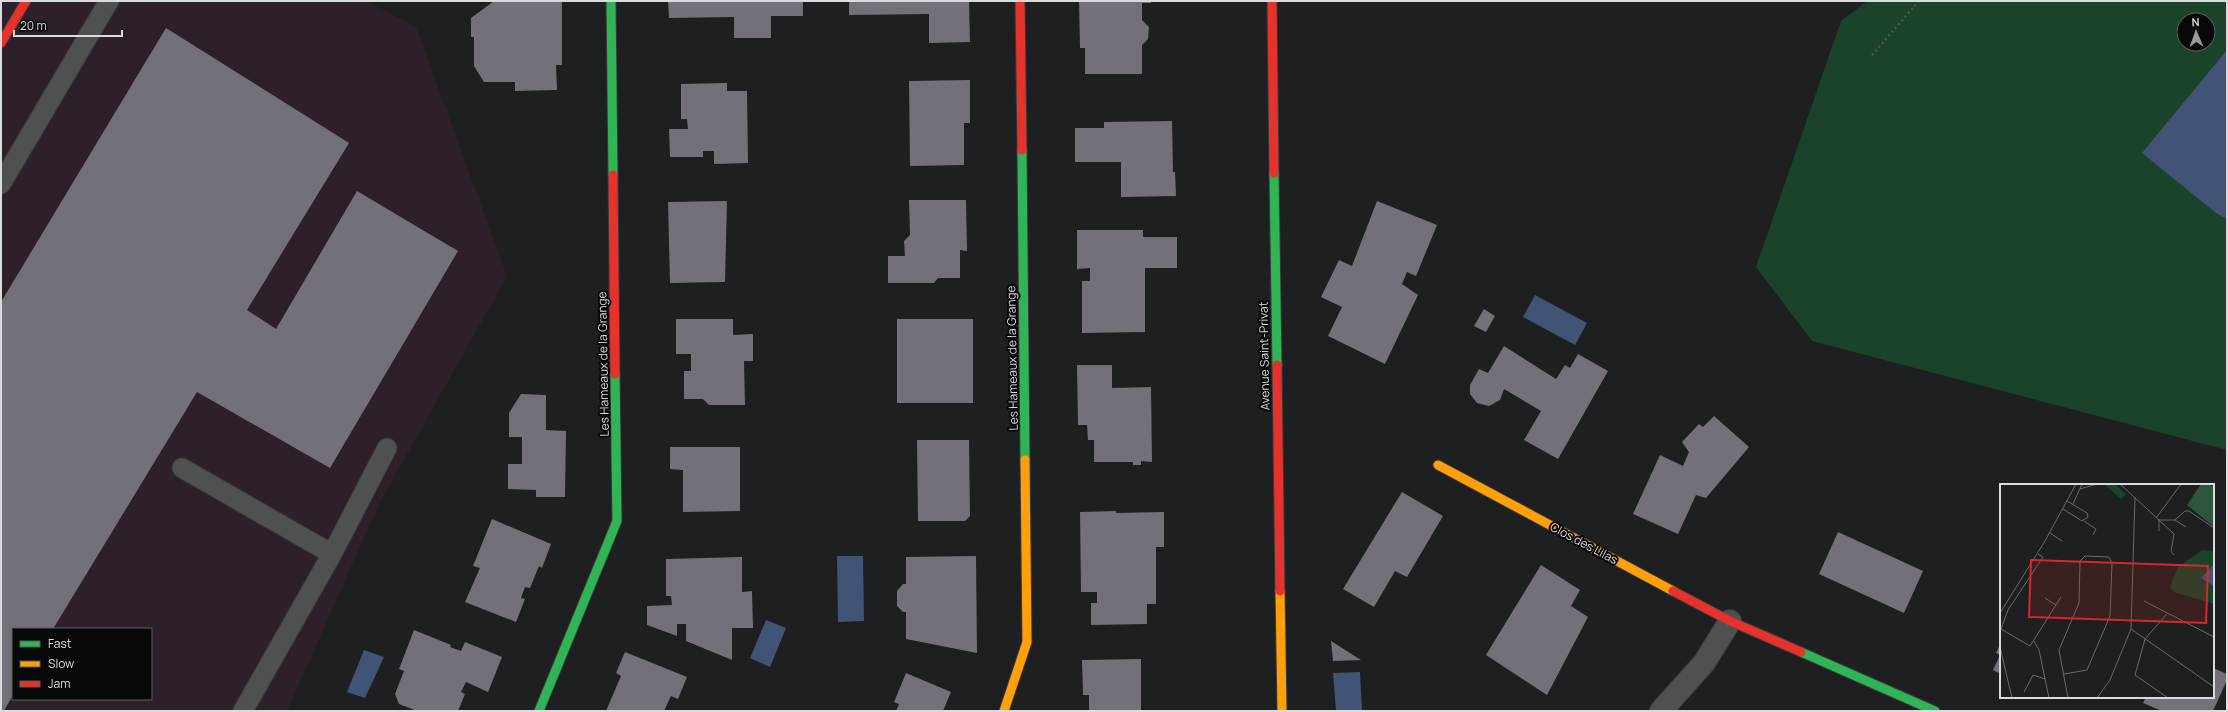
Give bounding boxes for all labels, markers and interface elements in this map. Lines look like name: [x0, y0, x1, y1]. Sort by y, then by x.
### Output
scale bar: [14, 12, 122, 38]
north arrow: [2176, 12, 2216, 52]
text: N: [2191, 14, 2200, 29]
text: 20 m: [20, 17, 47, 34]
street label: Les Hameaux de la Grange: [1002, 285, 1022, 431]
street label: Les Hameaux de la Grange: [593, 291, 613, 437]
street label: Avenue Saint-Privat: [1255, 301, 1273, 411]
inset map: [2000, 484, 2214, 698]
street label: Clos des Lilas: [1547, 518, 1621, 568]
legend: [12, 628, 152, 700]
text: Fast: [48, 635, 72, 652]
text: Slow: [48, 655, 74, 672]
text: Jam: [48, 675, 70, 692]

